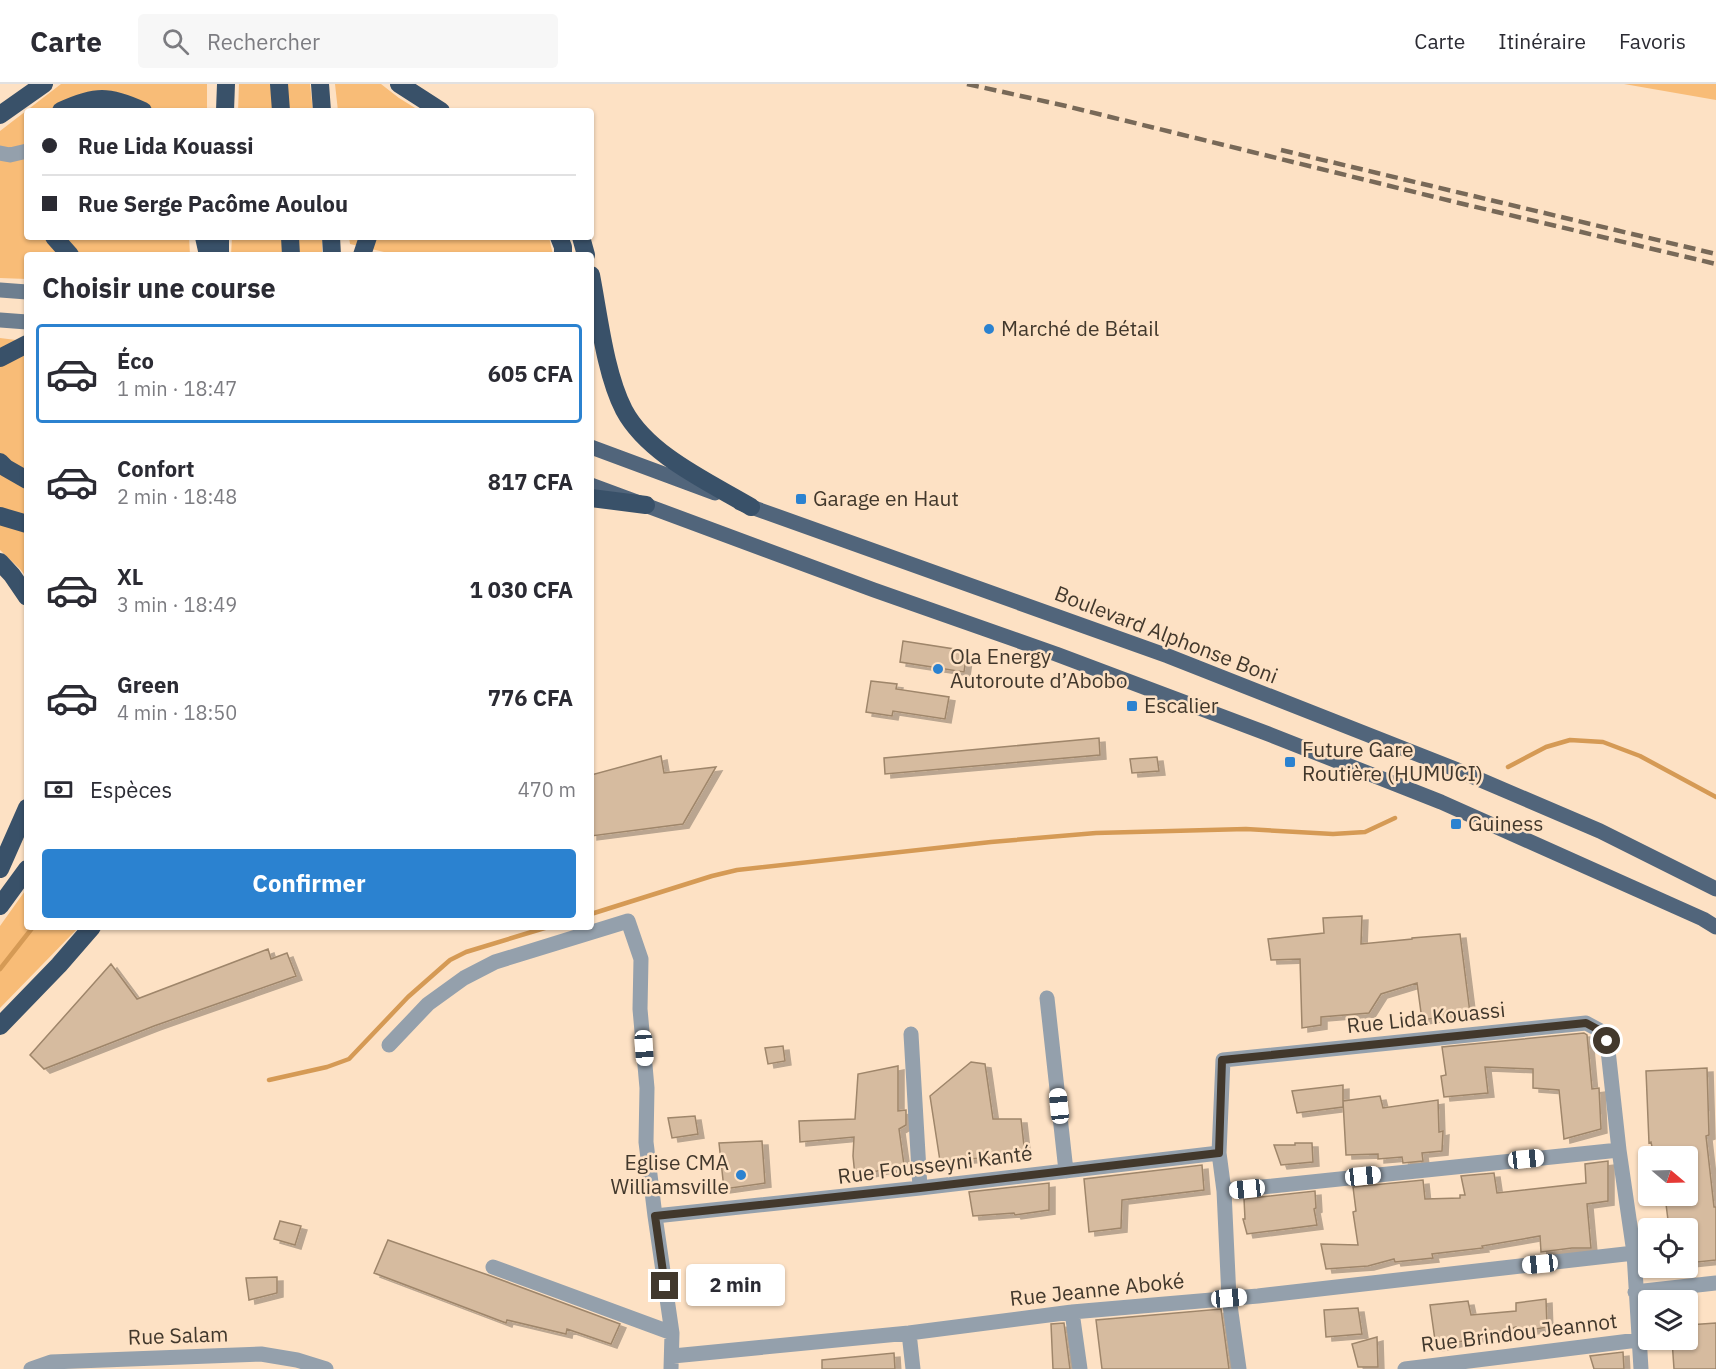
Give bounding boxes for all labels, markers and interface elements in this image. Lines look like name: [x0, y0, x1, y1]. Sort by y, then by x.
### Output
search box: [138, 14, 558, 68]
text: Carte: [30, 23, 102, 60]
icon: search: [159, 25, 192, 58]
text: Rechercher: [207, 27, 320, 56]
text: Carte: [1414, 27, 1465, 55]
text: Itinéraire: [1498, 27, 1586, 55]
text: Favoris: [1619, 27, 1686, 55]
text: Rue Lida Kouassi: [78, 131, 254, 160]
text: Rue Serge Pacôme Aoulou: [78, 189, 348, 218]
text: Choisir une course: [42, 270, 276, 305]
place label: Marché de Bétail: [1001, 314, 1160, 342]
marker: Marché de Bétail: [982, 322, 996, 336]
text: Éco: [117, 346, 154, 375]
icon: car: [45, 347, 99, 401]
text: 605 CFA: [488, 359, 573, 388]
text: 1 min · 18:47: [117, 375, 237, 402]
text: Confort: [117, 454, 195, 483]
icon: car: [45, 455, 99, 509]
text: 817 CFA: [488, 467, 573, 496]
text: 2 min · 18:48: [117, 483, 237, 510]
place label: Garage en Haut: [813, 484, 959, 512]
marker: Garage en Haut: [794, 492, 808, 506]
text: XL: [117, 562, 143, 591]
icon: car: [45, 563, 99, 617]
text: 1 030 CFA: [469, 575, 573, 604]
street label: Boulevard Alphonse Boni: [1051, 579, 1282, 690]
text: 3 min · 18:49: [117, 591, 237, 618]
place label: Ola Energy Autoroute d’Abobo: [950, 642, 1128, 694]
marker: Ola Energy Autoroute d’Abobo: [931, 662, 945, 676]
text: Green: [117, 670, 179, 699]
icon: car: [45, 671, 99, 725]
text: 776 CFA: [488, 683, 573, 712]
place label: Escalier: [1144, 691, 1219, 719]
text: 4 min · 18:50: [117, 699, 237, 726]
marker: Escalier: [1125, 699, 1139, 713]
place label: Future Gare Routière (HUMUCI): [1302, 735, 1483, 787]
marker: Future Gare Routière (HUMUCI): [1283, 755, 1297, 769]
icon: cash: [42, 773, 75, 806]
text: Espèces: [90, 775, 172, 804]
text: 470 m: [518, 776, 576, 803]
place label: Guiness: [1468, 809, 1544, 837]
marker: Guiness: [1449, 817, 1463, 831]
button: Confirmer: [42, 849, 576, 918]
street label: Rue Lida Kouassi: [1345, 995, 1507, 1039]
route start: [1593, 1027, 1620, 1054]
car: [634, 1029, 654, 1067]
car: [1048, 1087, 1070, 1125]
street label: Rue Fousseyni Kanté: [836, 1138, 1034, 1190]
north arrow: [1638, 1146, 1698, 1206]
map controls: [1638, 1146, 1698, 1350]
place label: Eglise CMA Williamsville: [611, 1148, 729, 1200]
car: [1507, 1148, 1545, 1170]
car: [1344, 1165, 1382, 1187]
marker: Eglise CMA Williamsville: [734, 1168, 748, 1182]
car: [1228, 1178, 1266, 1200]
button: locate: [1638, 1218, 1698, 1278]
car: [1521, 1253, 1559, 1275]
callout: 2 min: [686, 1265, 785, 1307]
street label: Rue Jeanne Aboké: [1008, 1266, 1186, 1312]
text: 2 min: [709, 1271, 762, 1298]
route end: [651, 1272, 678, 1299]
car: [1210, 1287, 1248, 1309]
button: layers: [1638, 1290, 1698, 1350]
street label: Rue Brindou Jeannot: [1419, 1306, 1619, 1358]
street label: Rue Salam: [127, 1319, 229, 1351]

